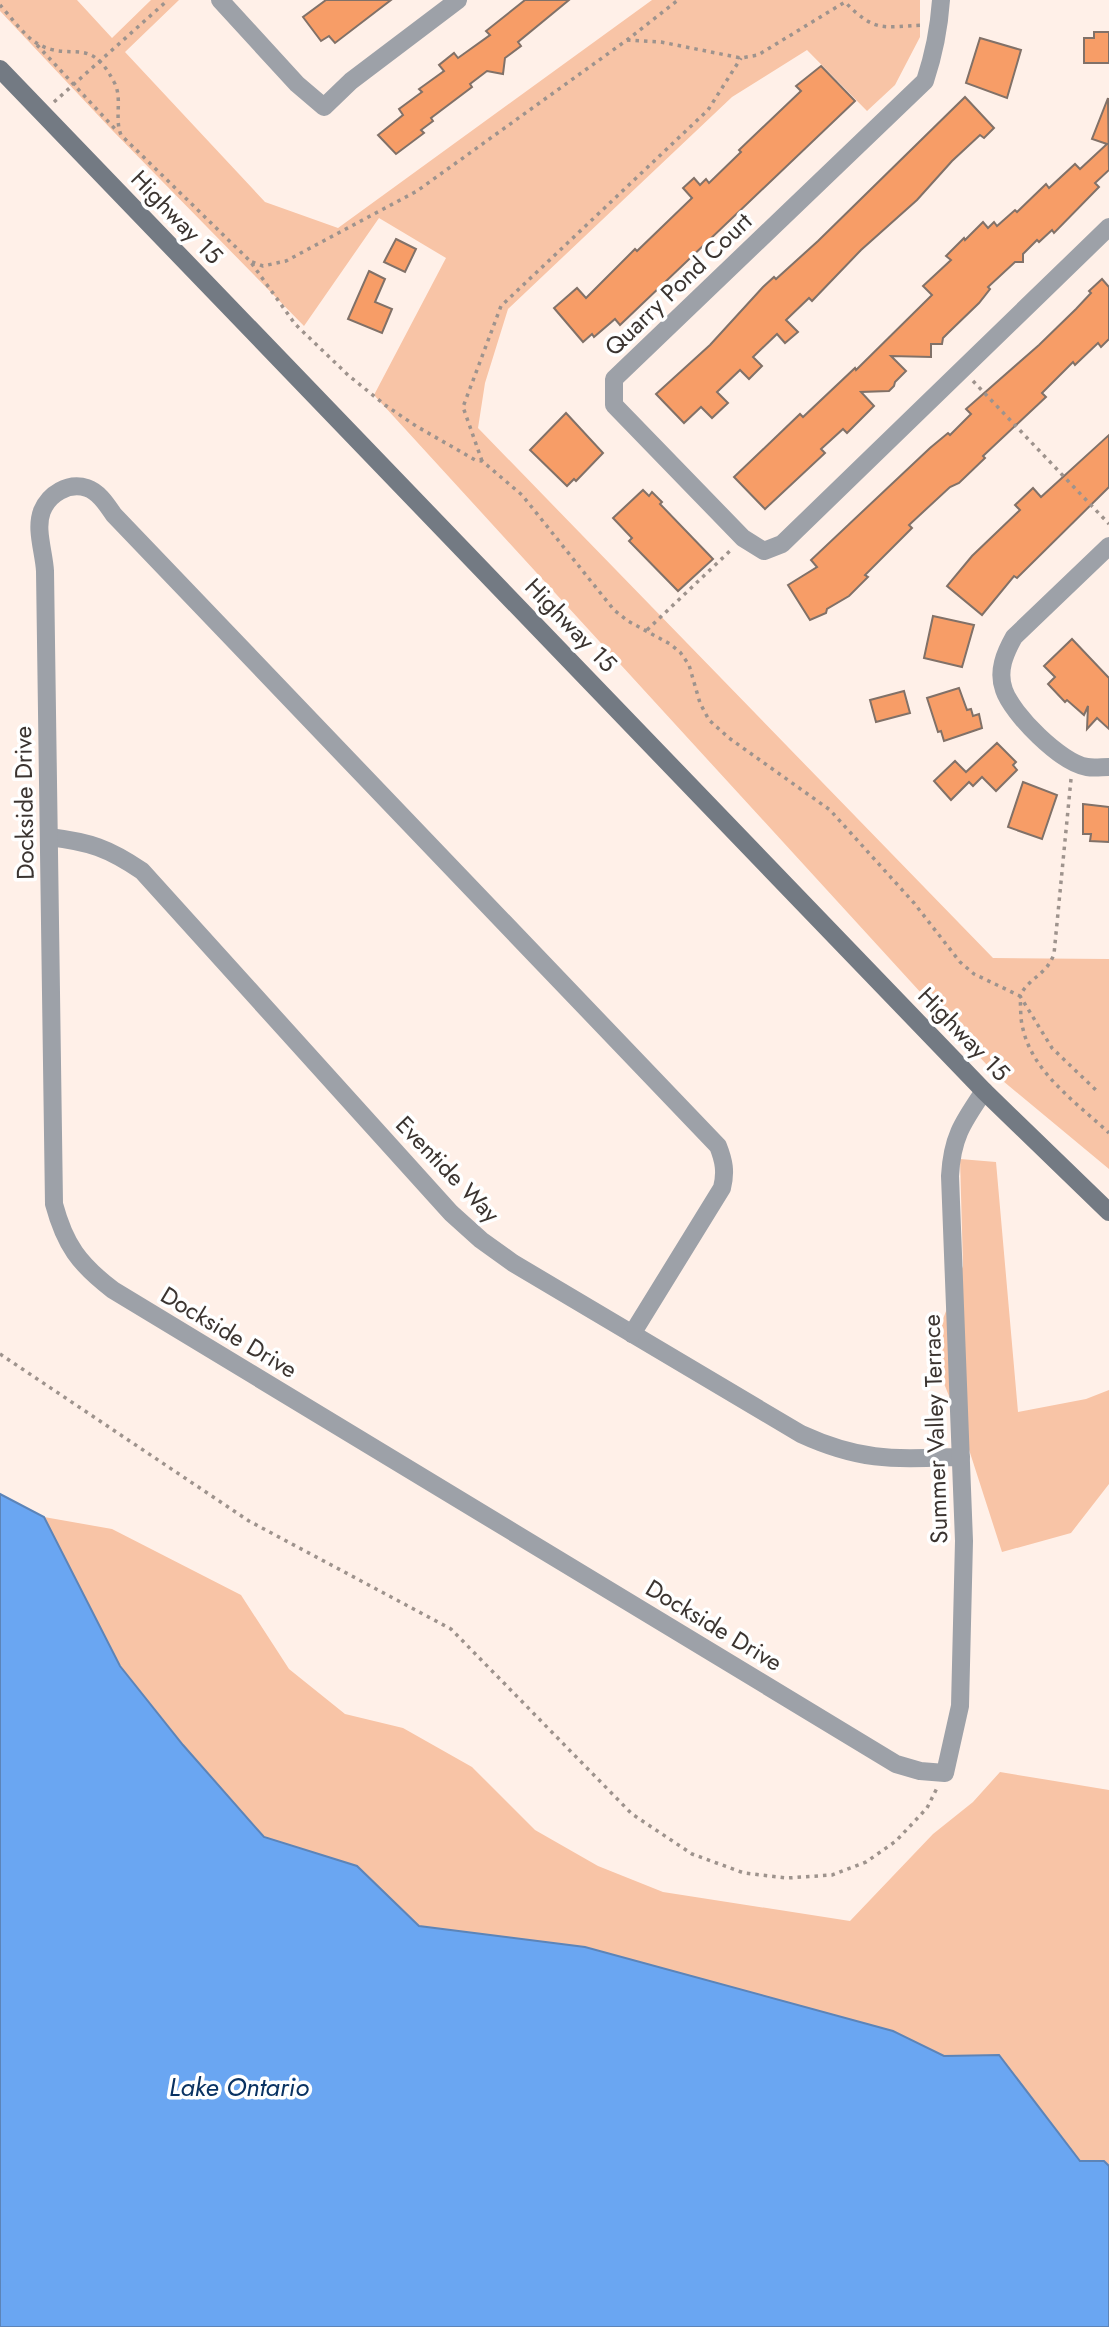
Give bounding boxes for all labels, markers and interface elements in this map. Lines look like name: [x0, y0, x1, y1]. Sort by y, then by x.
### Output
street label: Highway 15: [123, 162, 231, 272]
street label: Quarry Pond Court: [596, 204, 760, 364]
street label: Highway 15: [517, 570, 625, 680]
street label: Dockside Drive: [5, 726, 43, 880]
street label: Highway 15: [910, 979, 1018, 1089]
street label: Eventide Way: [388, 1108, 508, 1231]
street label: Dockside Drive: [154, 1277, 304, 1387]
street label: Summer Valley Terrace: [914, 1314, 956, 1544]
street label: Dockside Drive: [639, 1570, 789, 1680]
water label: Lake Ontario: [169, 2068, 309, 2106]

